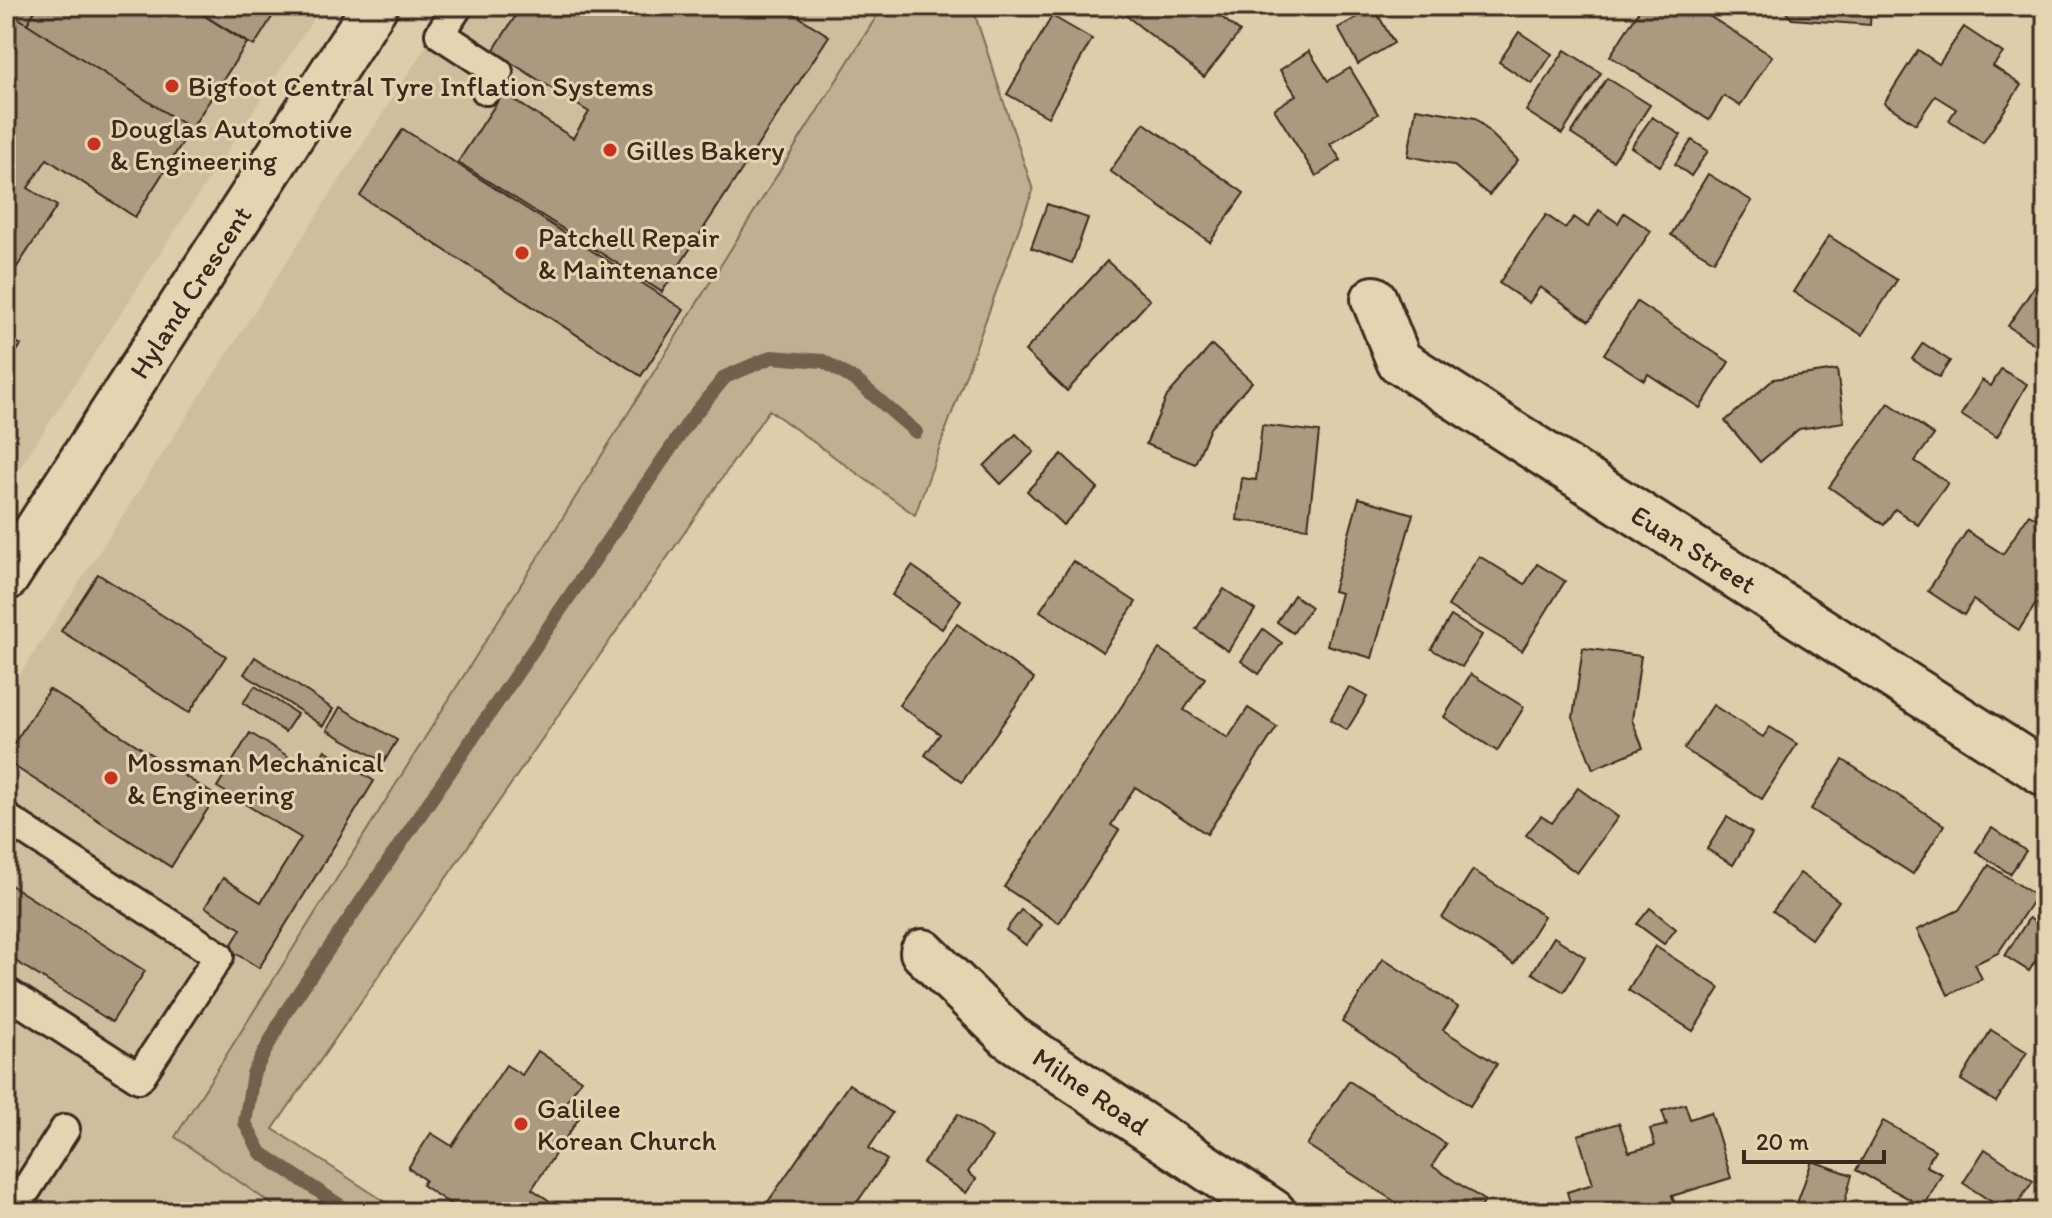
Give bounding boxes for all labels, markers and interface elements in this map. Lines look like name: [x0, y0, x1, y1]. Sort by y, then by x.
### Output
place label: Bigfoot Central Tyre Inflation Systems: [188, 69, 654, 103]
marker: Bigfoot Central Tyre Inflation Systems: [163, 77, 181, 95]
place label: Douglas Automotive & Engineering: [110, 111, 353, 177]
place label: Gilles Bakery: [626, 133, 785, 167]
marker: Douglas Automotive & Engineering: [85, 135, 103, 153]
marker: Gilles Bakery: [601, 141, 619, 159]
street label: Hyland Crescent: [121, 199, 259, 385]
place label: Patchell Repair & Maintenance: [538, 220, 719, 286]
marker: Patchell Repair & Maintenance: [513, 244, 531, 262]
street label: Euan Street: [1625, 497, 1763, 601]
place label: Mossman Mechanical & Engineering: [127, 745, 384, 811]
marker: Mossman Mechanical & Engineering: [102, 769, 120, 787]
street label: Milne Road: [1026, 1040, 1156, 1142]
place label: Galilee Korean Church: [537, 1091, 716, 1157]
scale bar: [1744, 1114, 1884, 1164]
marker: Galilee Korean Church: [512, 1115, 530, 1133]
text: 20 m: [1756, 1127, 1809, 1156]

